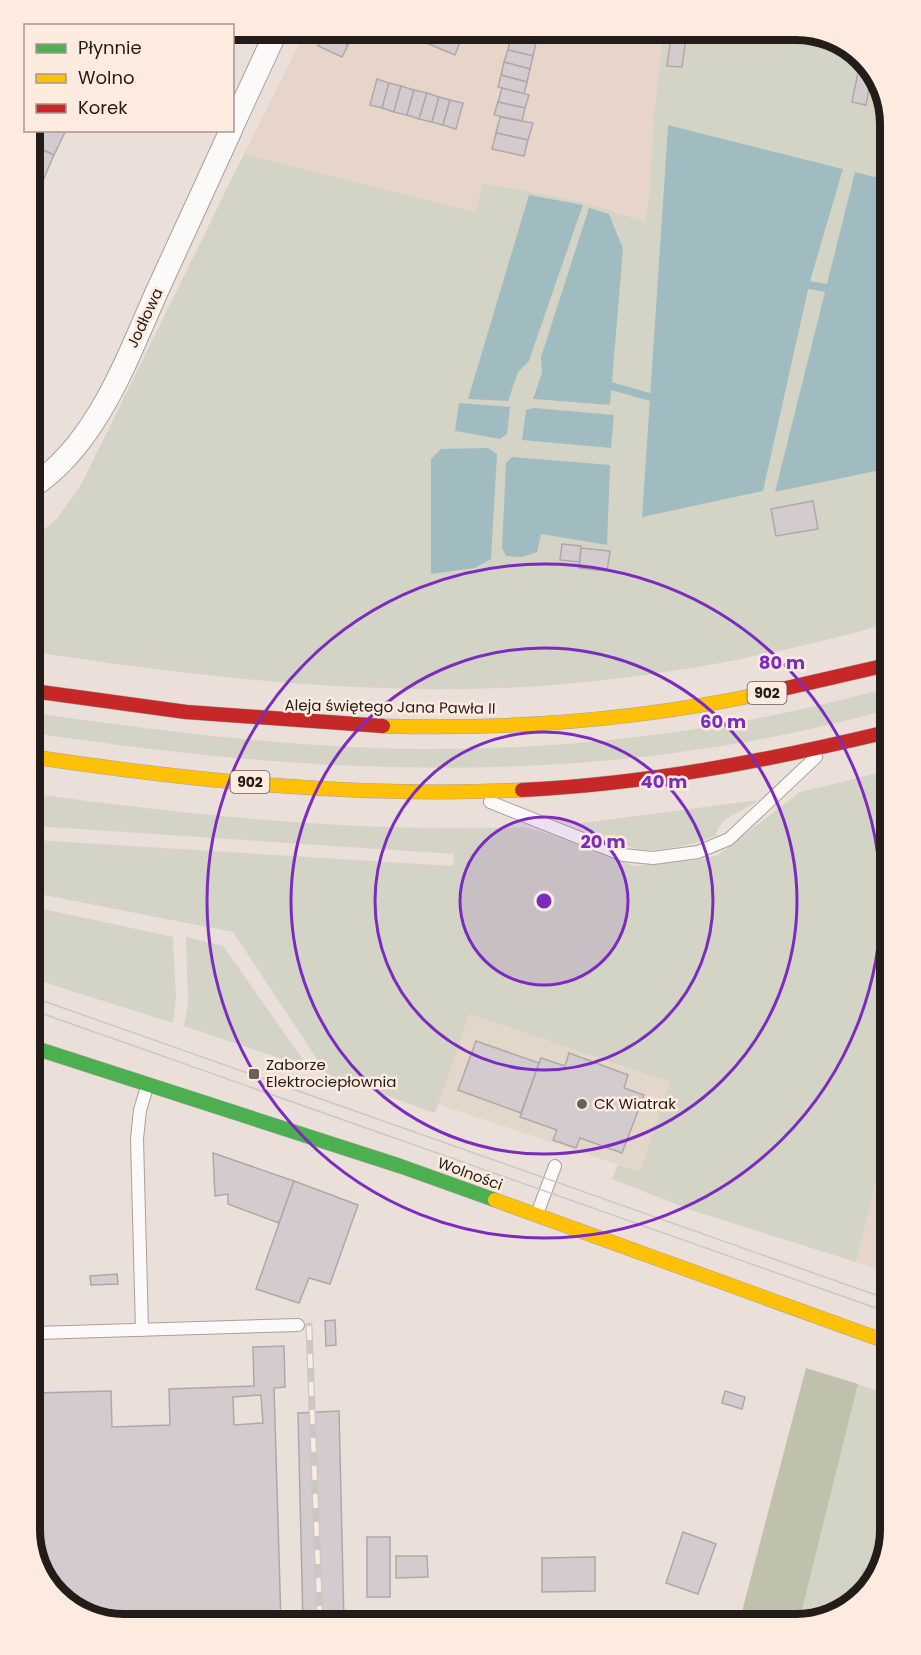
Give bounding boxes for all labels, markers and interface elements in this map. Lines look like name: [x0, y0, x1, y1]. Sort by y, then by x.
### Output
legend: [24, 24, 234, 132]
text: Płynnie: [78, 35, 142, 60]
text: Wolno: [78, 65, 135, 90]
text: Korek: [78, 95, 128, 120]
street label: Jodłowa: [122, 285, 167, 351]
text: 80 m: [759, 650, 805, 675]
road number: 902: [748, 682, 786, 704]
street label: Aleja świętego Jana Pawła II: [284, 694, 496, 719]
text: 60 m: [700, 709, 746, 734]
text: 40 m: [641, 769, 687, 794]
road number: 902: [230, 771, 270, 793]
text: 20 m: [581, 829, 625, 854]
centre of rings: [534, 891, 554, 911]
place label: Zaborze Elektrociepłownia: [266, 1054, 396, 1092]
marker: Zaborze Elektrociepłownia: [247, 1067, 261, 1081]
place label: CK Wiatrak: [594, 1093, 676, 1114]
marker: CK Wiatrak: [575, 1097, 589, 1111]
street label: Wolności: [435, 1152, 506, 1195]

